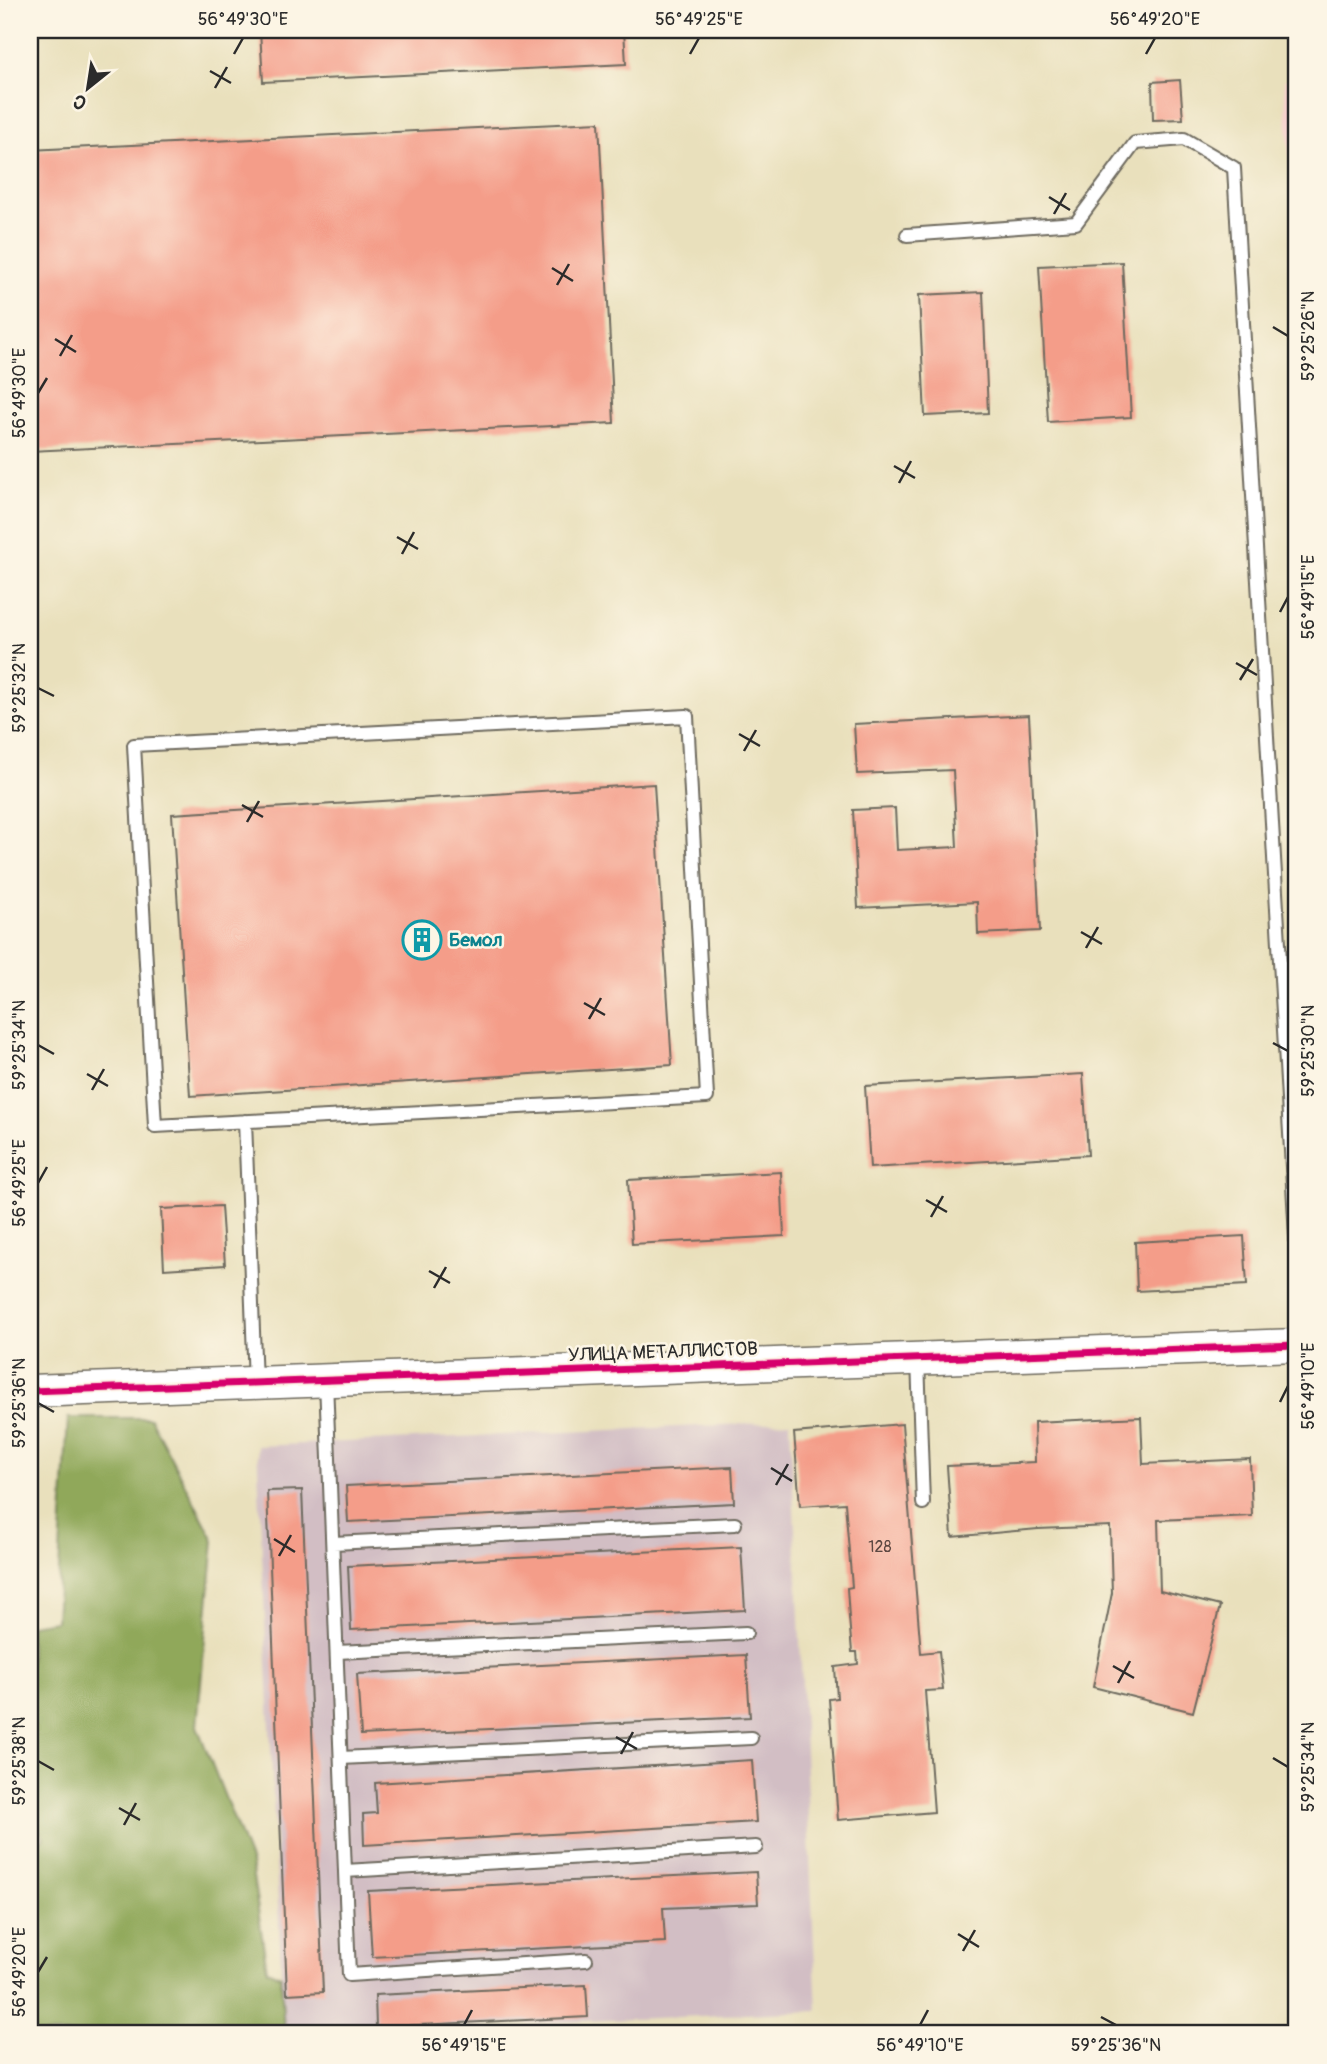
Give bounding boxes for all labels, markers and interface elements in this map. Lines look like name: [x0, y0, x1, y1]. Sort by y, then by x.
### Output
text: 56°49'30"E: [198, 8, 288, 31]
text: 56°49'25"E: [655, 8, 743, 31]
text: 56°49'20"E: [1110, 8, 1200, 31]
north arrow: [52, 52, 122, 122]
text: С: [69, 88, 91, 115]
text: 59°25'26"N: [1297, 291, 1320, 381]
text: 56°49'30"E: [8, 348, 31, 438]
text: 56°49'15"E: [1297, 555, 1320, 639]
text: 59°25'32"N: [8, 643, 31, 733]
building icon: Бемол: [401, 919, 443, 961]
place label: Бемол: [449, 928, 503, 952]
text: 59°25'34"N: [8, 1000, 31, 1090]
text: 59°25'30"N: [1297, 1005, 1320, 1097]
text: 56°49'25"E: [8, 1139, 31, 1227]
street label: УЛИЦА МЕТАЛЛИСТОВ: [568, 1337, 758, 1367]
text: 56°49'10"E: [1297, 1342, 1320, 1430]
text: 59°25'36"N: [8, 1358, 31, 1448]
house number: 128: [868, 1537, 892, 1557]
text: 59°25'38"N: [8, 1717, 31, 1805]
text: 59°25'34"N: [1297, 1722, 1320, 1812]
text: 56°49'20"E: [8, 1927, 31, 2017]
text: 56°49'15"E: [422, 2034, 506, 2057]
text: 56°49'10"E: [876, 2034, 964, 2057]
text: 59°25'36"N: [1071, 2034, 1161, 2057]

